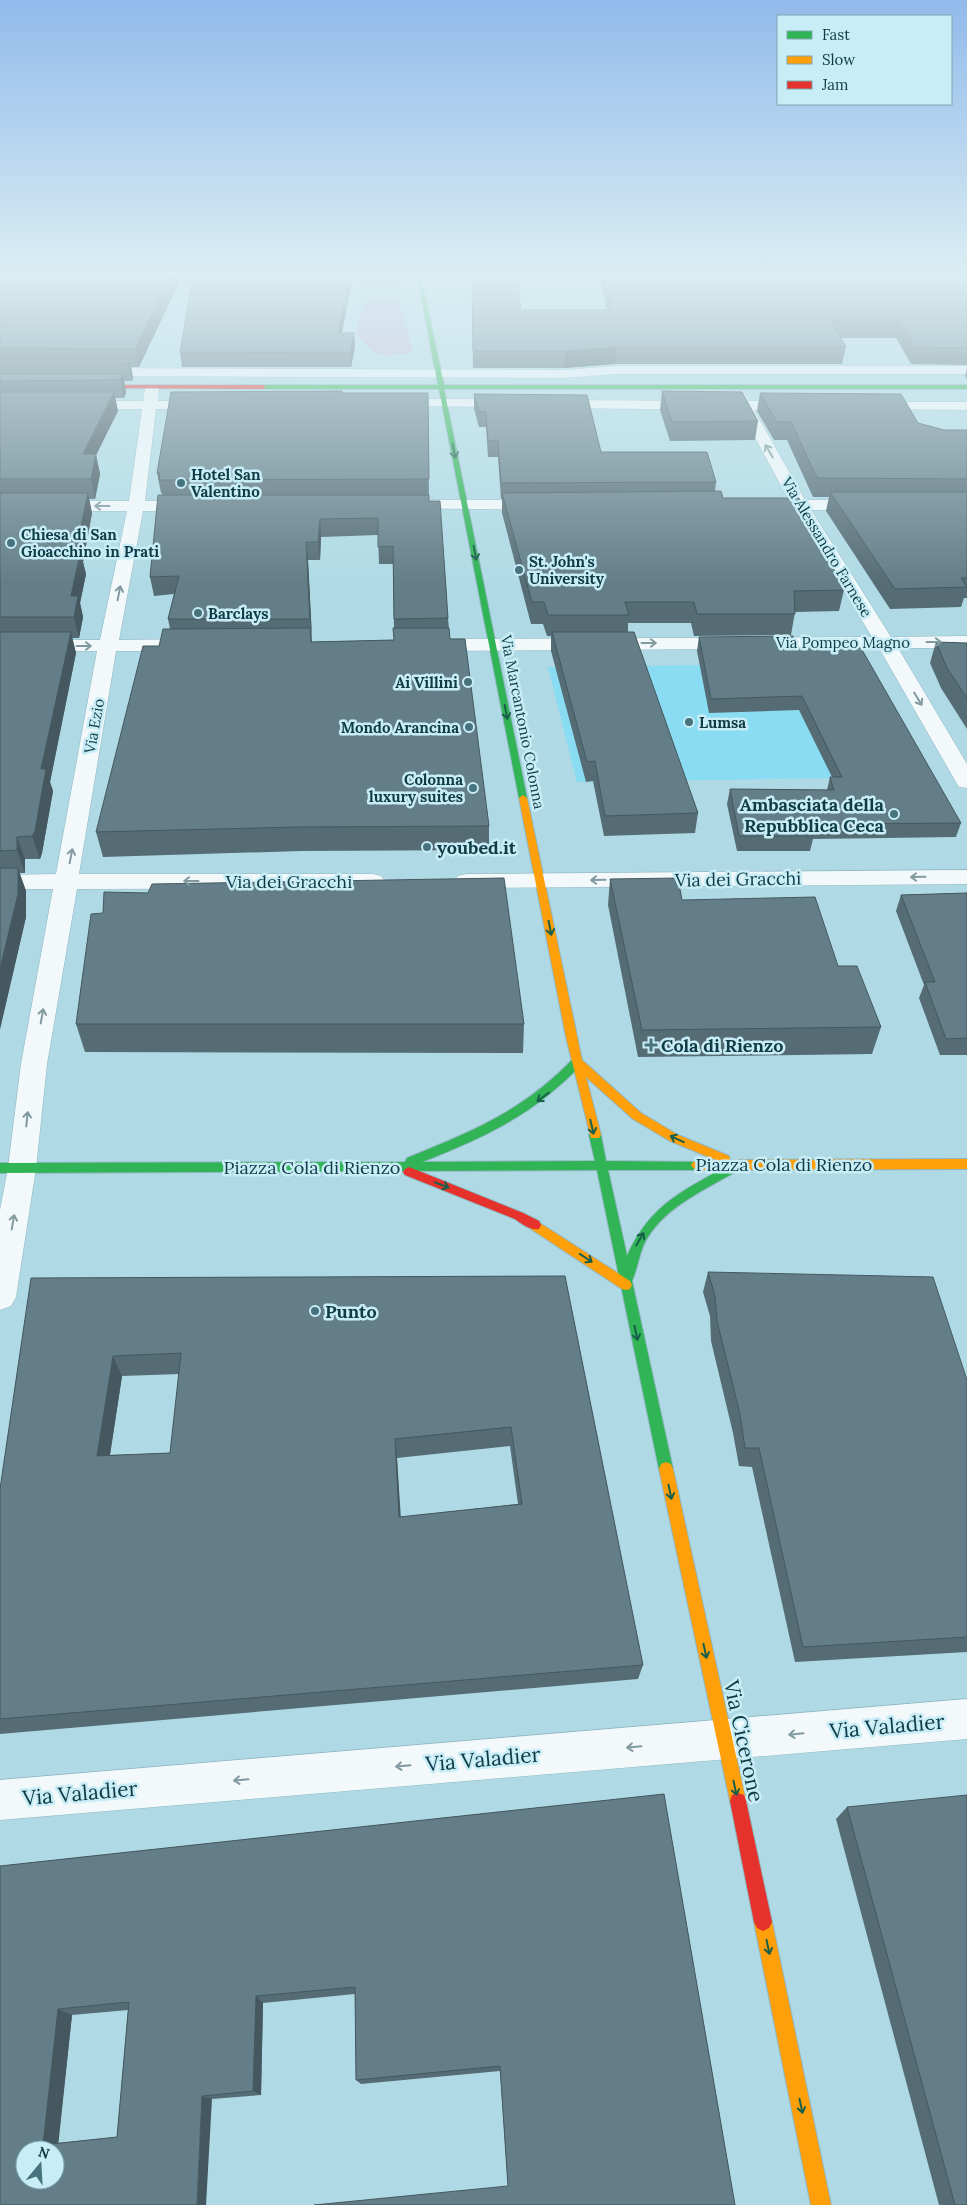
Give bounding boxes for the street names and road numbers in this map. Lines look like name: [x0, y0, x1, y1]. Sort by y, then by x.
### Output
street label: Via Alessandro Farnese: [777, 473, 876, 620]
street label: Via Marcantonio Colonna: [497, 632, 549, 811]
street label: Via Pompeo Magno: [775, 633, 910, 652]
street label: Via Ezio: [80, 697, 108, 756]
street label: Via dei Gracchi: [674, 866, 801, 892]
street label: Via dei Gracchi: [225, 870, 352, 893]
street label: Piazza Cola di Rienzo: [696, 1153, 872, 1176]
street label: Piazza Cola di Rienzo: [224, 1156, 400, 1179]
street label: Via Cicerone: [718, 1677, 770, 1804]
street label: Via Valadier: [827, 1708, 946, 1745]
street label: Via Valadier: [423, 1741, 542, 1778]
street label: Via Valadier: [20, 1775, 139, 1812]

